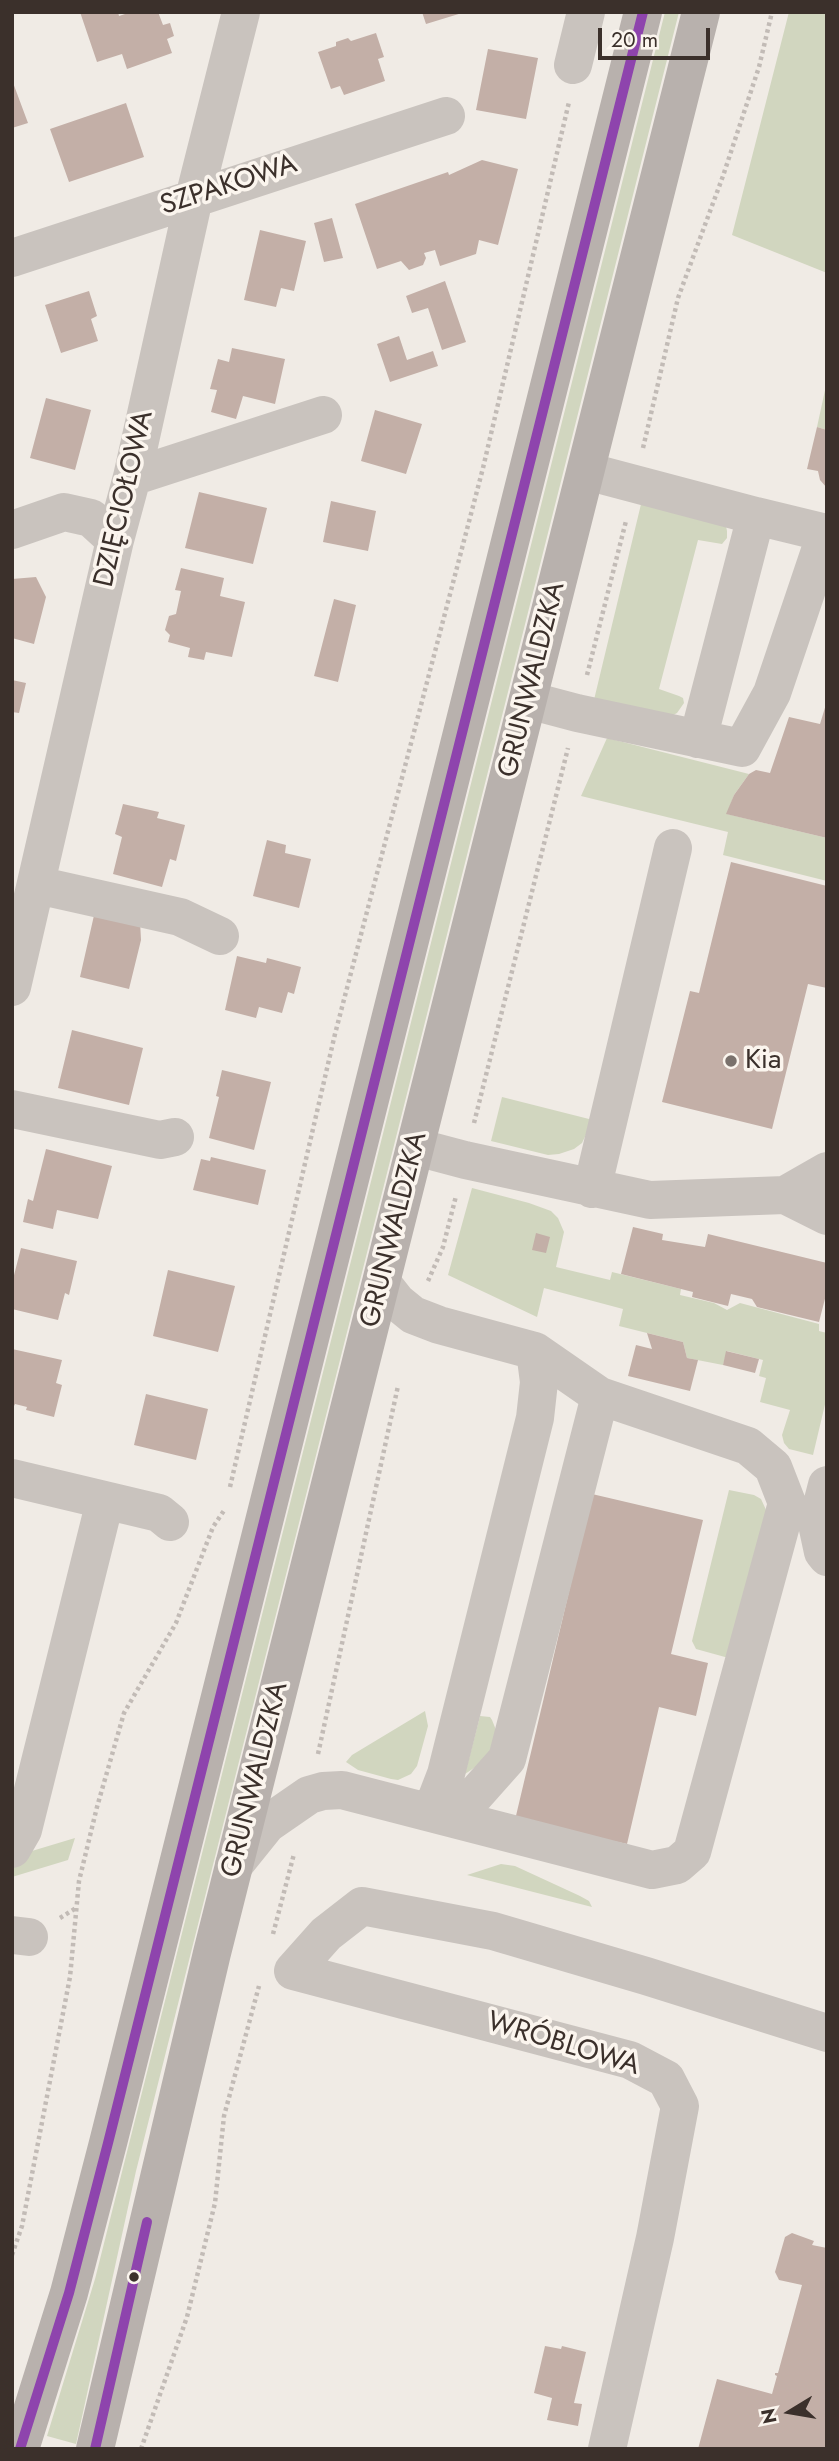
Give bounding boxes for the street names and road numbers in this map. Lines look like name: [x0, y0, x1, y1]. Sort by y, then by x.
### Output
street label: SZPAKOWA: [156, 148, 302, 224]
street label: DZIĘCIOŁOWA: [88, 407, 162, 591]
street label: GRUNWALDZKA: [492, 579, 574, 781]
street label: GRUNWALDZKA: [354, 1129, 436, 1331]
street label: GRUNWALDZKA: [215, 1679, 297, 1881]
street label: WRÓBLOWA: [483, 2006, 643, 2084]

